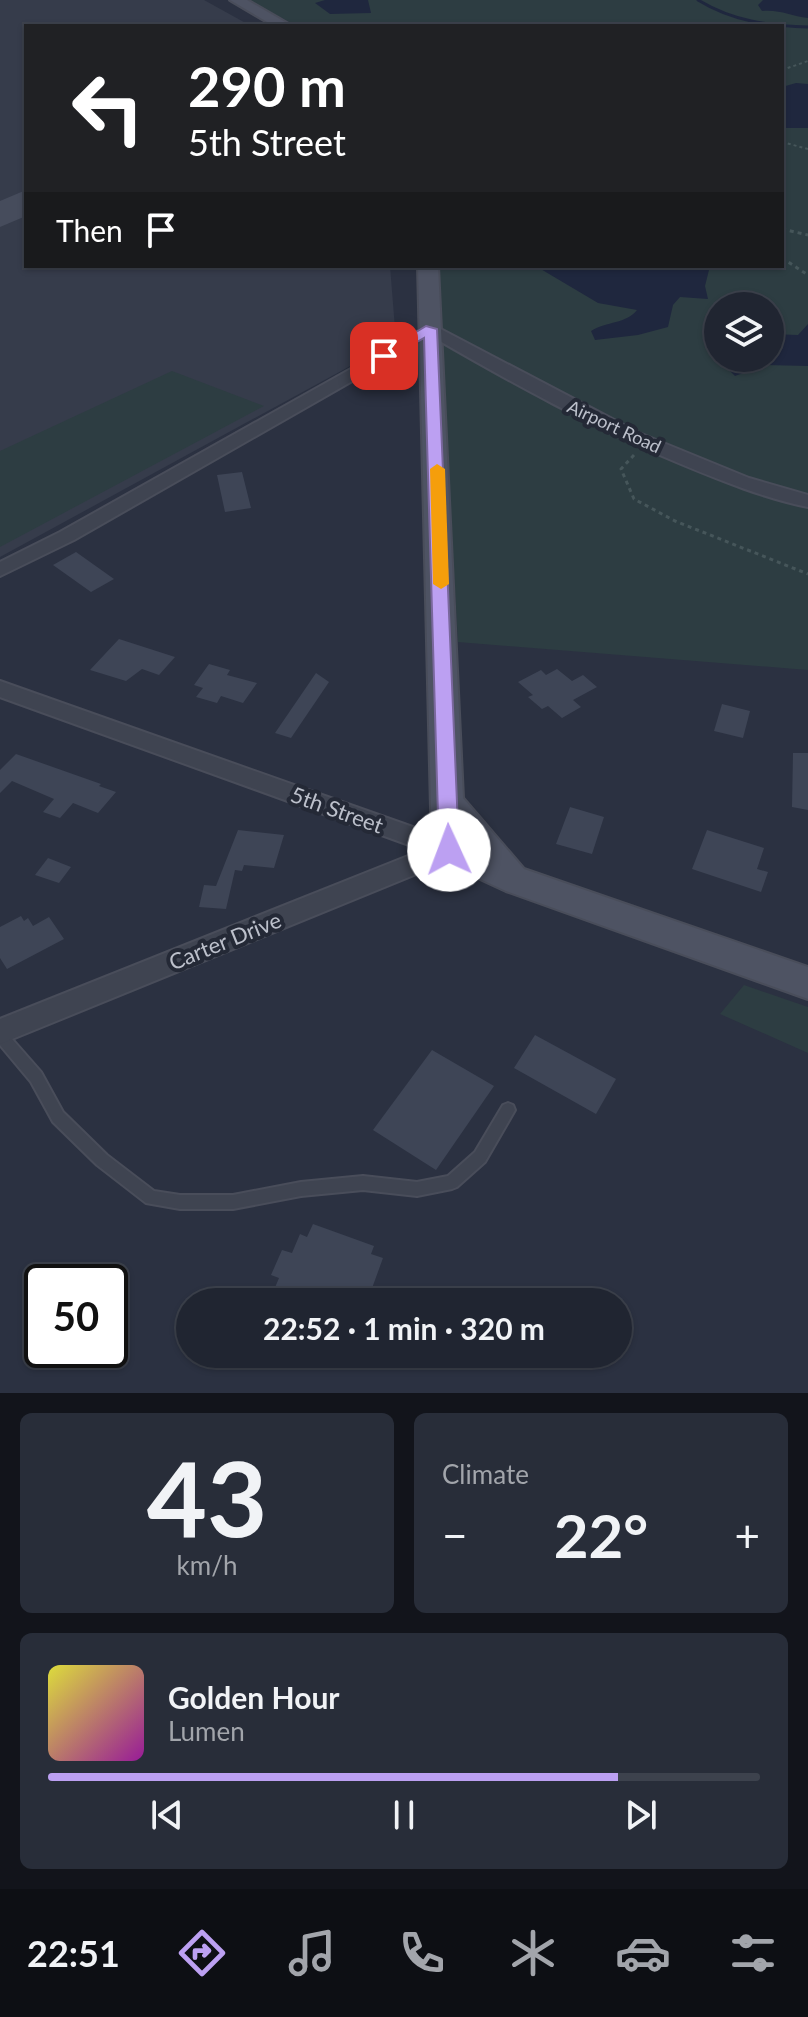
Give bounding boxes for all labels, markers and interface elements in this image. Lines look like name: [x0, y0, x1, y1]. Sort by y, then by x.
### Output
text: 290 m: [188, 52, 346, 119]
icon: left: [56, 56, 160, 160]
text: 5th Street: [188, 120, 346, 164]
icon: arrive: [139, 208, 183, 252]
text: Then: [56, 212, 123, 248]
map controls: [704, 292, 784, 372]
button: layers: [704, 292, 784, 372]
pin: [350, 322, 418, 390]
icon: arrive: [362, 334, 406, 378]
street label: Airport Road: [564, 395, 665, 457]
street label: 5th Street: [287, 780, 387, 839]
position arrow: [407, 808, 491, 892]
street label: Carter Drive: [165, 906, 285, 975]
speed limit sign: 50: [24, 1264, 128, 1368]
text: 22:52 · 1 min · 320 m: [263, 1310, 545, 1346]
text: 43: [147, 1434, 267, 1559]
text: Climate: [442, 1458, 529, 1490]
text: 22°: [554, 1499, 648, 1571]
text: −: [442, 1509, 468, 1561]
text: +: [734, 1509, 760, 1561]
text: km/h: [177, 1549, 237, 1581]
text: Golden Hour: [168, 1679, 340, 1715]
text: Lumen: [168, 1715, 245, 1747]
icon: previous: [145, 1793, 189, 1837]
icon: pause: [382, 1793, 426, 1837]
icon: next: [619, 1793, 663, 1837]
icon: directions: [174, 1925, 230, 1981]
icon: music: [284, 1925, 340, 1981]
icon: phone: [394, 1925, 450, 1981]
icon: climate: [505, 1925, 561, 1981]
icon: car: [615, 1925, 671, 1981]
icon: filters: [725, 1925, 781, 1981]
text: 22:51: [27, 1931, 120, 1975]

